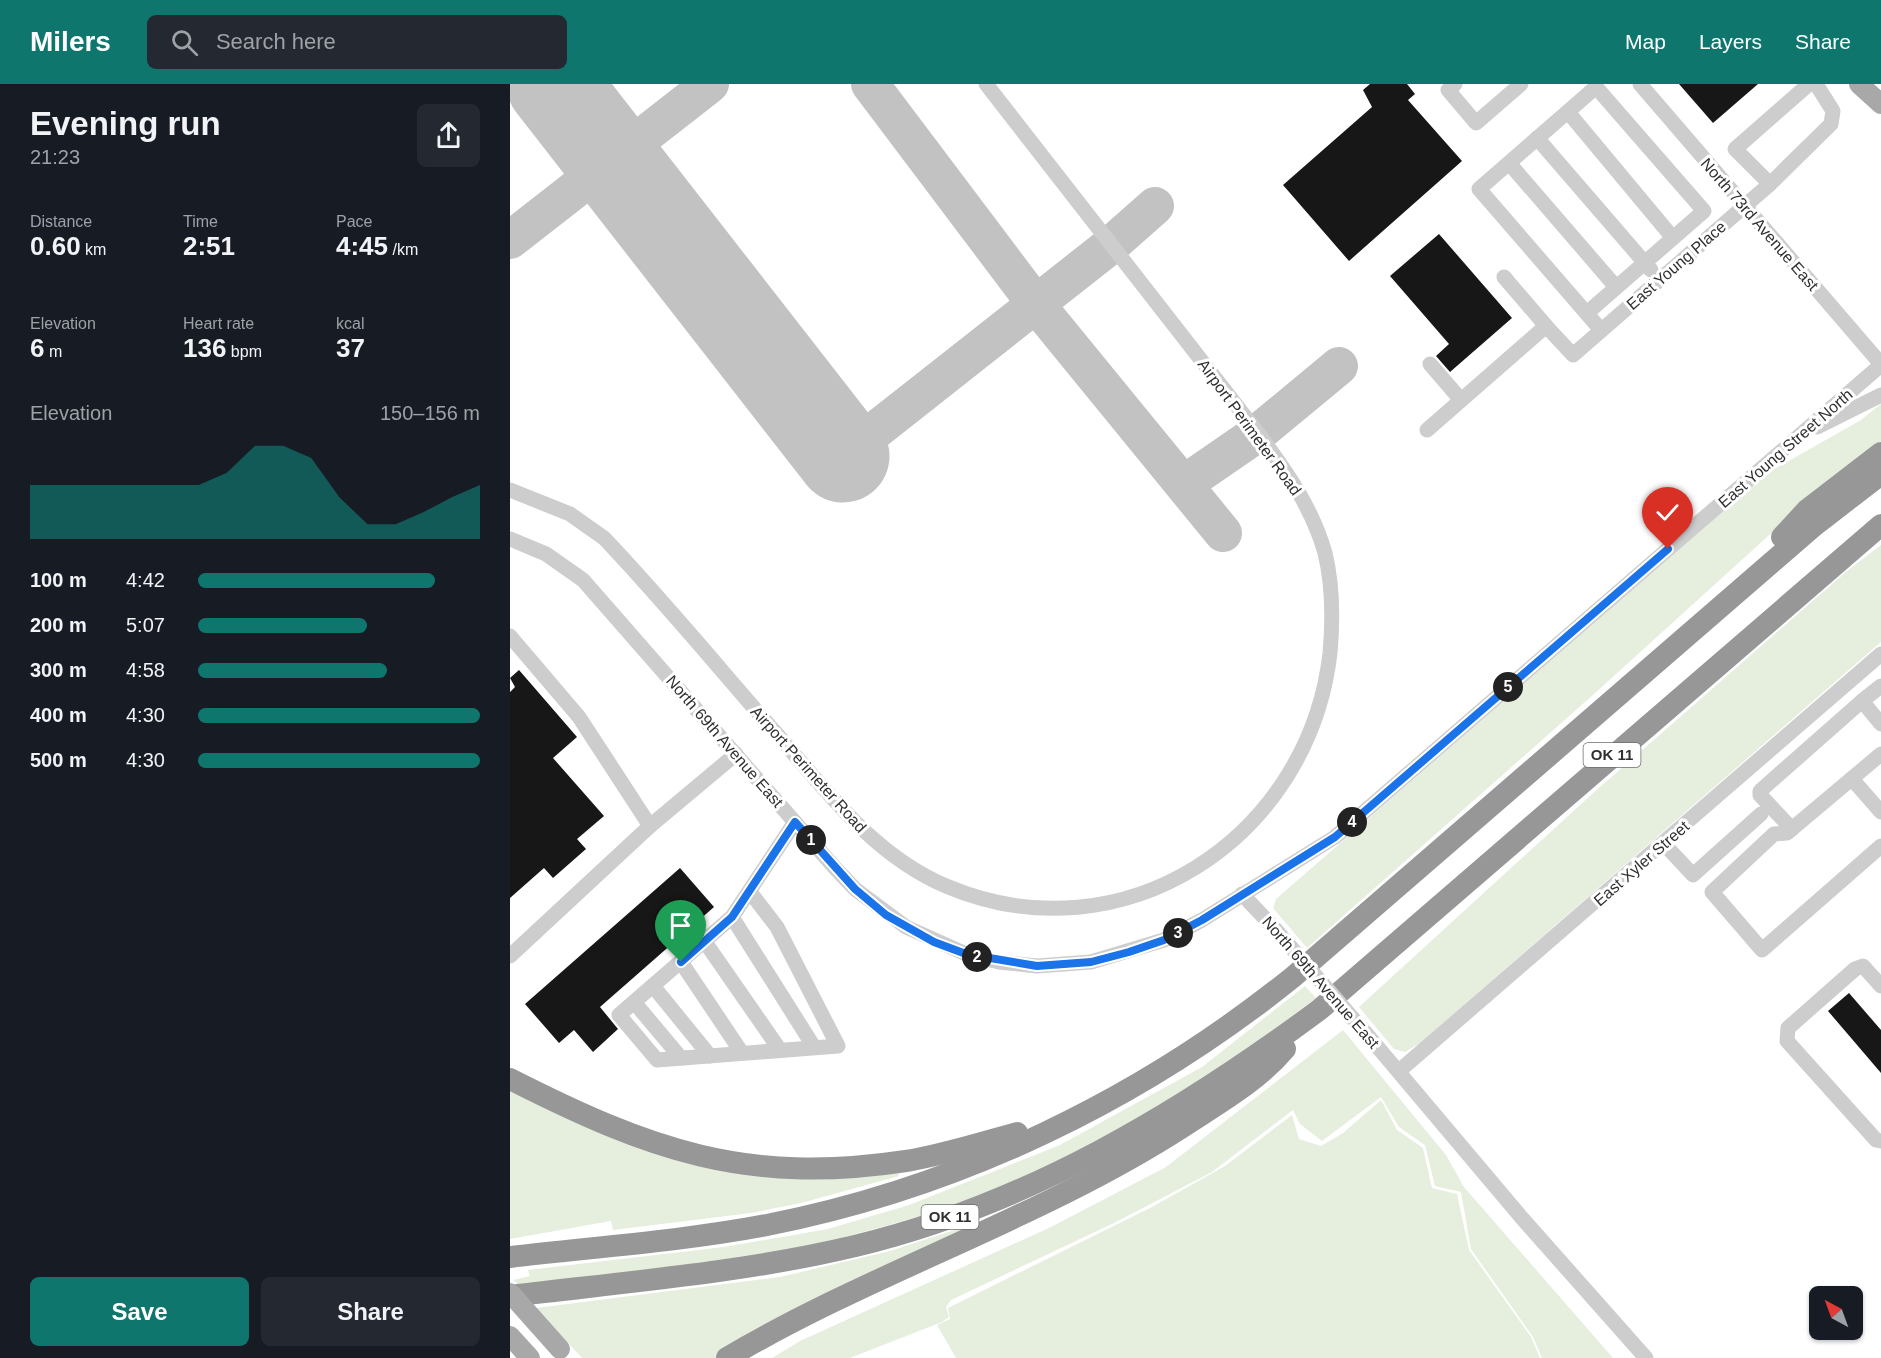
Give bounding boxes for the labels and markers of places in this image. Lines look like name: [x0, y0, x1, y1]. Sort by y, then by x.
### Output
pin: [1642, 487, 1693, 549]
pin: 5: [1493, 672, 1523, 702]
pin: 4: [1337, 807, 1367, 837]
pin: 1: [796, 825, 826, 855]
pin: [655, 900, 706, 962]
pin: 3: [1163, 918, 1193, 948]
pin: 2: [962, 942, 992, 972]

